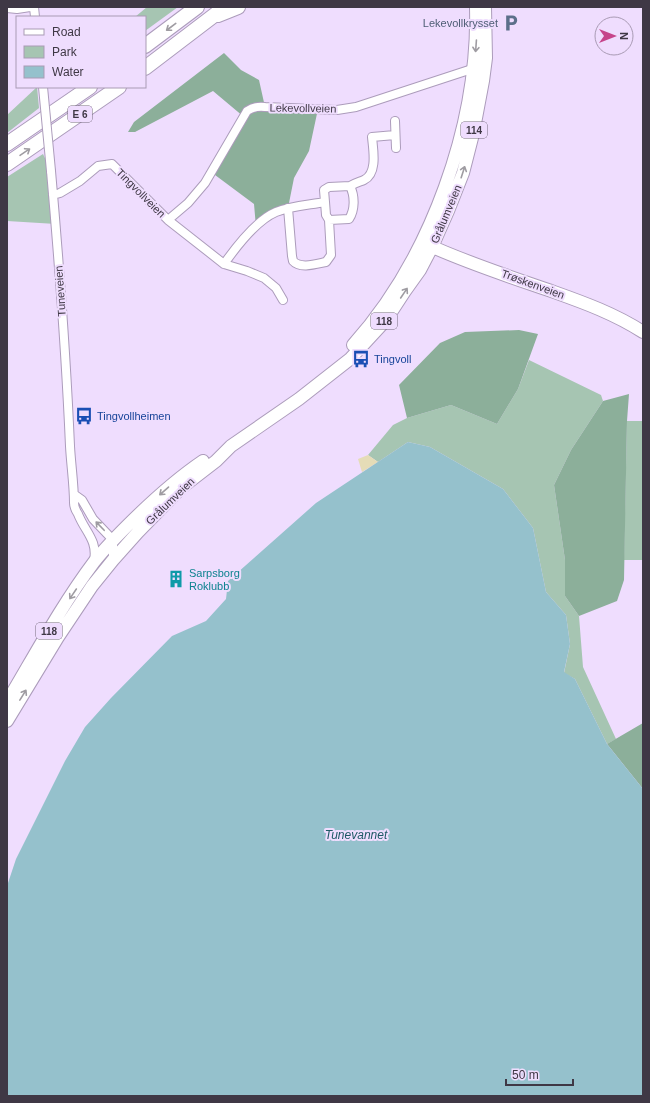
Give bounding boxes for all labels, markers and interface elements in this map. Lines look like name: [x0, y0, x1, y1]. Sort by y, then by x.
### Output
parking icon: Lekevollkrysset: [501, 13, 521, 33]
legend: [16, 16, 146, 88]
north arrow: [594, 16, 634, 56]
place label: Lekevollkrysset: [423, 17, 498, 29]
one-way arrow: [166, 23, 177, 31]
text: Road: [52, 25, 81, 39]
text: N: [618, 32, 630, 40]
one-way arrow: [472, 39, 480, 52]
text: Park: [52, 45, 78, 59]
text: Water: [52, 65, 84, 79]
street label: Lekevollveien: [270, 101, 336, 115]
road number: E 6: [68, 106, 92, 122]
road number: 114: [461, 122, 487, 138]
one-way arrow: [19, 148, 30, 157]
street label: Tingvollveien: [114, 166, 168, 220]
one-way arrow: [459, 166, 467, 178]
street label: Grålumveien: [428, 183, 464, 245]
street label: Tuneveien: [52, 265, 68, 317]
street label: Trøskenveien: [500, 267, 566, 301]
one-way arrow: [400, 288, 408, 299]
road number: 118: [371, 313, 397, 329]
bus stop icon: Tingvoll: [351, 349, 371, 369]
place label: Tingvoll: [374, 353, 412, 365]
bus stop icon: Tingvollheimen: [74, 406, 94, 426]
place label: Tingvollheimen: [97, 410, 171, 422]
street label: Grålumveien: [143, 475, 197, 527]
one-way arrow: [158, 486, 169, 495]
one-way arrow: [95, 521, 105, 531]
place label: Sarpsborg Roklubb: [189, 567, 240, 592]
building icon: Sarpsborg Roklubb: [166, 569, 186, 589]
one-way arrow: [68, 588, 76, 600]
road number: 118: [36, 623, 62, 639]
one-way arrow: [19, 689, 27, 701]
water label: Tunevannet: [325, 828, 388, 842]
scale bar: [506, 1061, 573, 1087]
text: 50 m: [512, 1068, 539, 1082]

